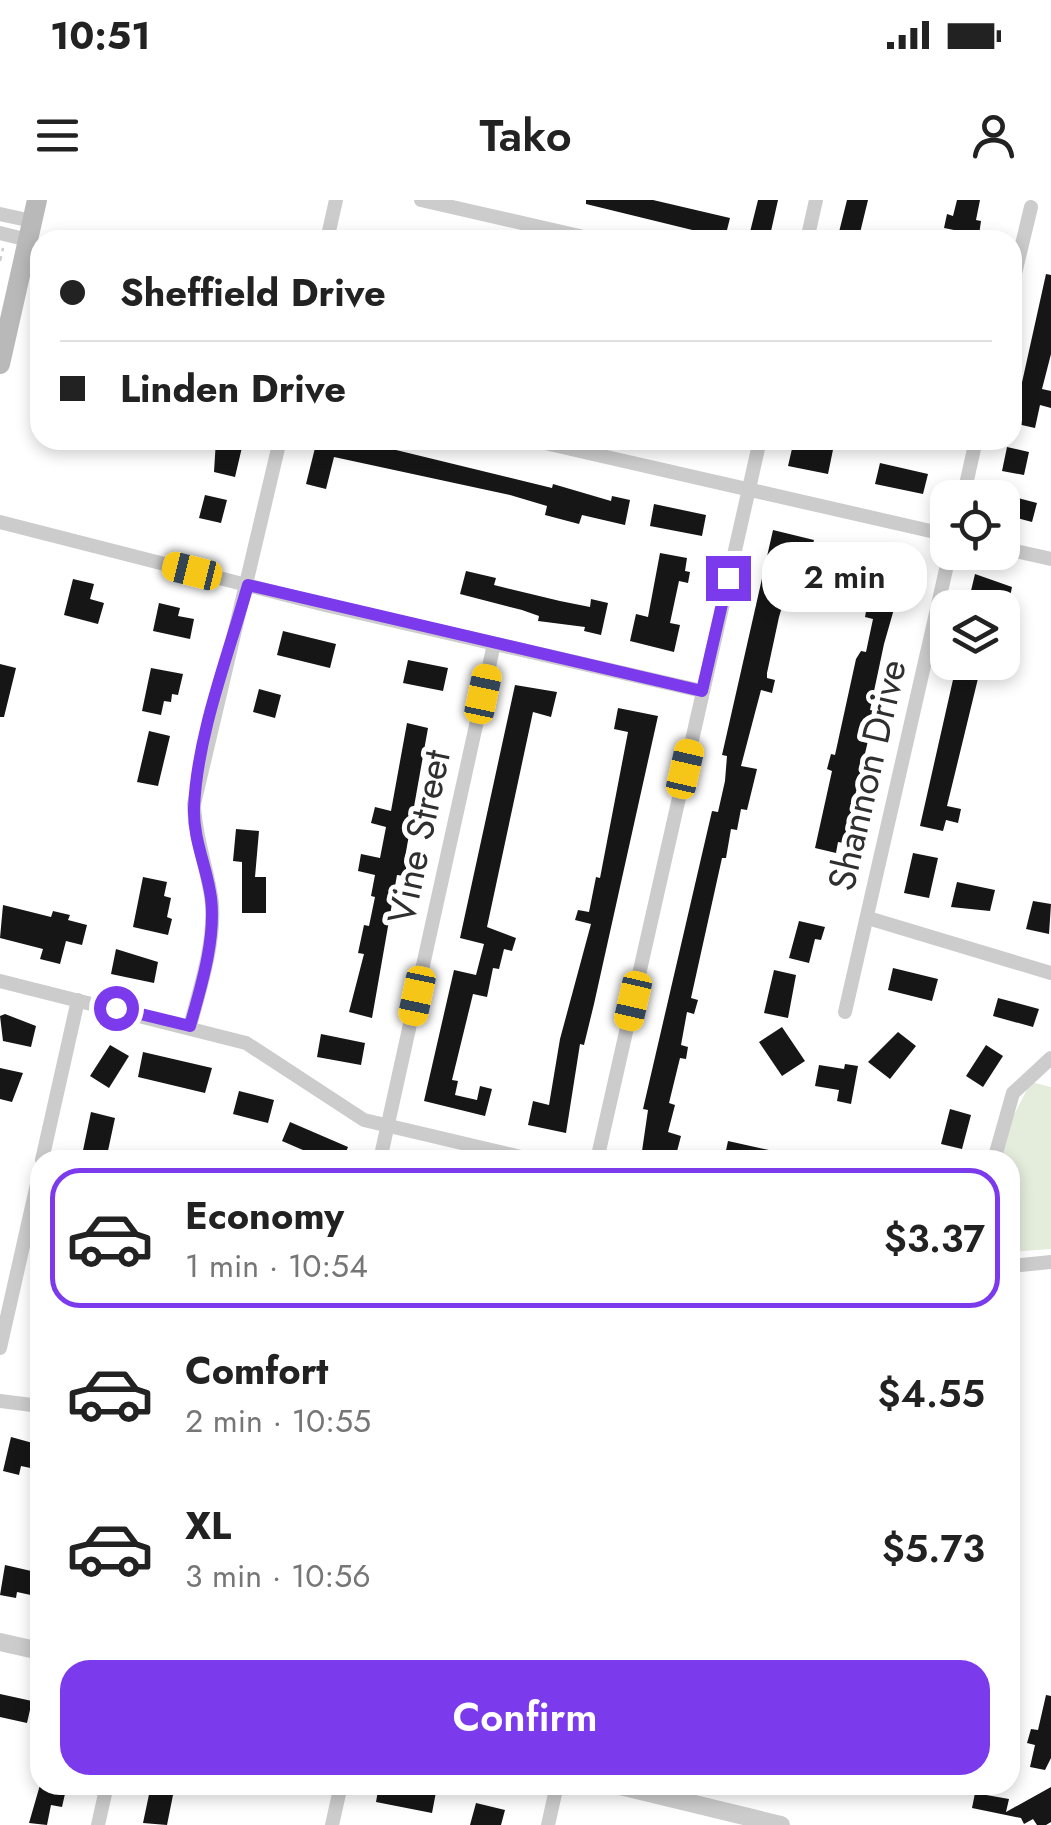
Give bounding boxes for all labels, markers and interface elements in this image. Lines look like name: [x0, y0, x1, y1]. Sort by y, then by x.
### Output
text: 10:51: [50, 8, 151, 63]
text: Tako: [479, 103, 572, 168]
icon: menu: [30, 108, 85, 163]
icon: person: [966, 108, 1021, 163]
text: Sheffield Drive: [120, 265, 386, 320]
text: Linden Drive: [120, 361, 346, 416]
map controls: [930, 480, 1020, 680]
button: locate: [930, 480, 1020, 570]
callout: 2 min: [763, 543, 928, 613]
car: [159, 549, 225, 593]
text: 2 min: [803, 554, 886, 600]
route end: [706, 556, 751, 601]
button: layers: [930, 590, 1020, 680]
street label: Shannon Drive: [813, 654, 920, 896]
car: [462, 662, 504, 726]
car: [664, 736, 706, 802]
street label: Vine Street: [373, 745, 464, 929]
car: [396, 964, 438, 1028]
car: [612, 968, 654, 1034]
route start: [94, 986, 139, 1031]
text: Economy: [185, 1188, 344, 1243]
icon: car: [65, 1193, 155, 1283]
text: $3.37: [884, 1211, 985, 1266]
text: 1 min · 10:54: [185, 1243, 368, 1289]
text: Comfort: [185, 1343, 328, 1398]
icon: car: [65, 1348, 155, 1438]
text: $4.55: [878, 1366, 985, 1421]
text: 2 min · 10:55: [185, 1398, 371, 1444]
text: XL: [185, 1498, 231, 1553]
icon: car: [65, 1503, 155, 1593]
text: $5.73: [882, 1521, 985, 1576]
text: 3 min · 10:56: [185, 1553, 371, 1599]
button: Confirm: [60, 1660, 990, 1775]

